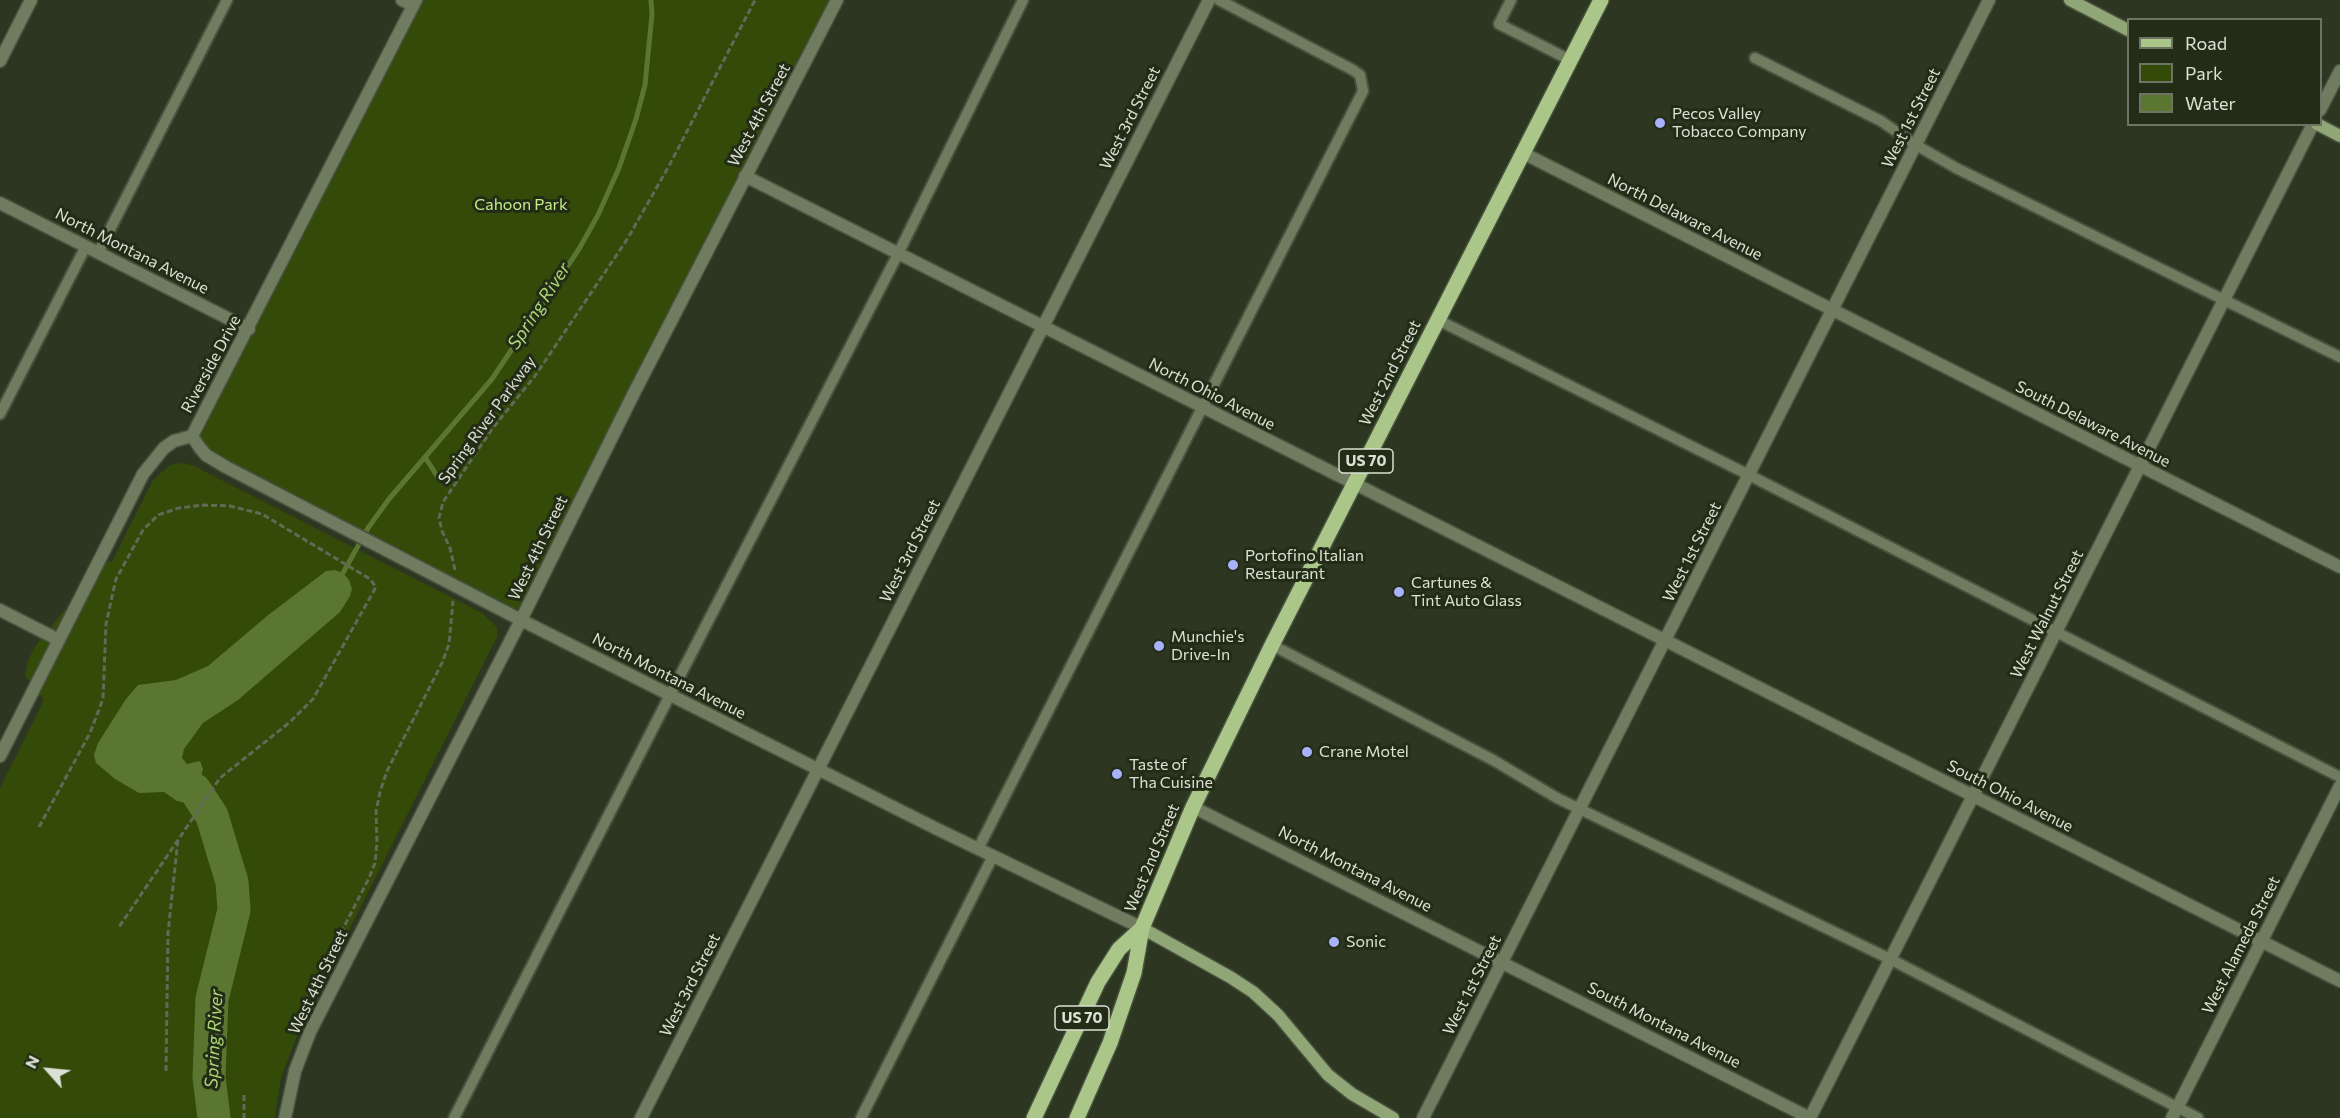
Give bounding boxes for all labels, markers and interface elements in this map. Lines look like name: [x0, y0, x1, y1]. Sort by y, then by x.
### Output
legend: [2127, 18, 2322, 126]
text: Road: [2185, 32, 2227, 54]
street label: West 4th Street: [724, 60, 794, 170]
text: Park: [2185, 62, 2223, 84]
street label: West 3rd Street: [1096, 63, 1164, 173]
street label: West 1st Street: [1878, 65, 1944, 171]
text: Water: [2185, 92, 2236, 114]
place label: Pecos Valley Tobacco Company: [1672, 104, 1806, 142]
marker: Pecos Valley Tobacco Company: [1653, 116, 1667, 130]
street label: North Delaware Avenue: [1604, 170, 1766, 264]
park label: Cahoon Park: [474, 195, 568, 215]
street label: North Montana Avenue: [52, 204, 212, 298]
water label: Spring River: [503, 259, 575, 353]
street label: Riverside Drive: [177, 312, 245, 416]
street label: West 2nd Street: [1355, 317, 1425, 429]
street label: Spring River Parkway: [434, 352, 540, 488]
street label: North Ohio Avenue: [1146, 354, 1278, 434]
street label: South Delaware Avenue: [2012, 377, 2174, 471]
road number: US 70: [1339, 449, 1393, 473]
street label: West 4th Street: [504, 493, 572, 603]
street label: West 3rd Street: [876, 496, 944, 606]
street label: West 1st Street: [1659, 499, 1725, 605]
place label: Portofino Italian Restaurant: [1245, 546, 1364, 584]
street label: West Walnut Street: [2006, 547, 2088, 681]
marker: Portofino Italian Restaurant: [1226, 558, 1240, 572]
place label: Cartunes & Tint Auto Glass: [1411, 573, 1522, 611]
marker: Cartunes & Tint Auto Glass: [1392, 585, 1406, 599]
place label: Munchie's Drive-In: [1171, 627, 1245, 665]
street label: North Montana Avenue: [589, 629, 749, 723]
marker: Munchie's Drive-In: [1152, 639, 1166, 653]
place label: Crane Motel: [1319, 742, 1409, 762]
marker: Crane Motel: [1300, 745, 1314, 759]
place label: Taste of Tha Cuisine: [1129, 755, 1213, 793]
street label: South Ohio Avenue: [1944, 756, 2076, 836]
marker: Taste of Tha Cuisine: [1110, 767, 1124, 781]
street label: West 2nd Street: [1120, 801, 1184, 915]
street label: North Montana Avenue: [1275, 822, 1435, 916]
street label: West Alameda Street: [2198, 873, 2284, 1017]
street label: West 4th Street: [284, 927, 352, 1037]
street label: West 3rd Street: [656, 930, 724, 1040]
place label: Sonic: [1346, 932, 1386, 952]
street label: West 1st Street: [1439, 932, 1505, 1038]
marker: Sonic: [1327, 935, 1341, 949]
street label: South Montana Avenue: [1584, 978, 1744, 1072]
water label: Spring River: [201, 989, 227, 1089]
road number: US 70: [1055, 1006, 1109, 1030]
north arrow: [18, 1040, 78, 1100]
text: N: [20, 1052, 43, 1071]

